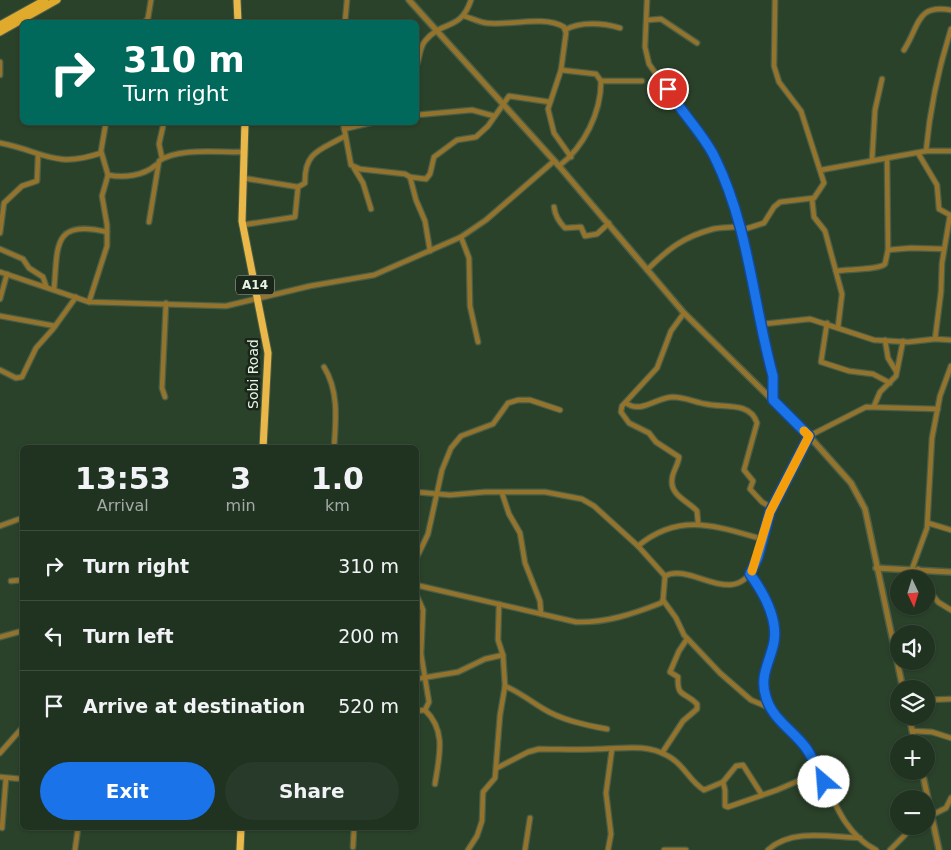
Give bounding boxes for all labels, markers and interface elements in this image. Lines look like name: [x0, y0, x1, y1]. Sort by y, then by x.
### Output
icon: right: [40, 40, 105, 105]
text: 310 m: [123, 40, 245, 80]
pin: [647, 68, 689, 110]
icon: arrive: [654, 75, 682, 103]
text: Turn right: [123, 81, 228, 106]
road number: A14: [236, 276, 274, 294]
street label: Sobi Road: [245, 339, 261, 409]
text: 13:53: [75, 461, 171, 496]
text: 3: [230, 461, 251, 496]
text: 1.0: [311, 461, 364, 496]
text: Arrival: [97, 496, 149, 515]
text: min: [226, 496, 256, 515]
text: km: [325, 496, 350, 515]
icon: right: [40, 552, 68, 580]
text: Turn right: [83, 555, 189, 577]
text: 310 m: [338, 555, 399, 577]
north arrow: [890, 570, 935, 615]
map controls: [890, 570, 935, 835]
icon: left: [40, 622, 68, 650]
text: Turn left: [83, 625, 174, 647]
text: 200 m: [338, 625, 399, 647]
button: sound: [890, 625, 935, 670]
button: layers: [890, 680, 935, 725]
icon: arrive: [40, 692, 68, 720]
text: Arrive at destination: [83, 695, 305, 717]
text: 520 m: [338, 695, 399, 717]
button: +: [890, 735, 935, 780]
position arrow: [797, 755, 849, 807]
button: Exit: [40, 762, 215, 820]
button: Share: [225, 762, 399, 820]
button: −: [890, 790, 935, 835]

